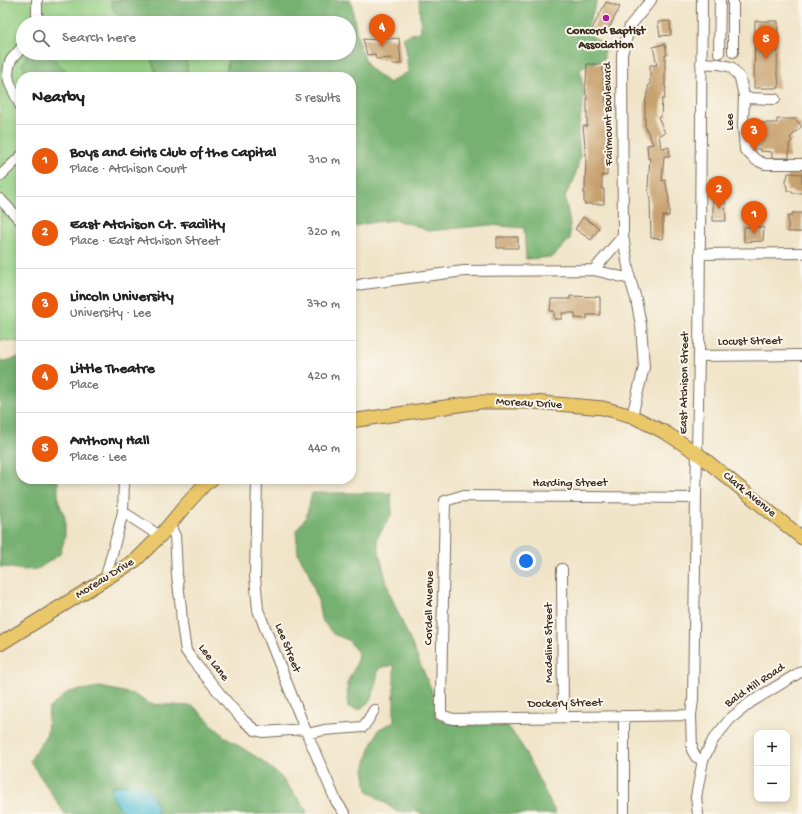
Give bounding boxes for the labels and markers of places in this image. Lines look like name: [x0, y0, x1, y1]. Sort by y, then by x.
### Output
marker: Concord Baptist Association: [601, 13, 611, 23]
pin: 4: [369, 14, 395, 47]
place label: Concord Baptist Association: [566, 25, 646, 53]
pin: 5: [753, 26, 779, 59]
pin: 3: [741, 118, 767, 151]
pin: 2: [706, 176, 732, 209]
pin: 1: [741, 201, 767, 234]

